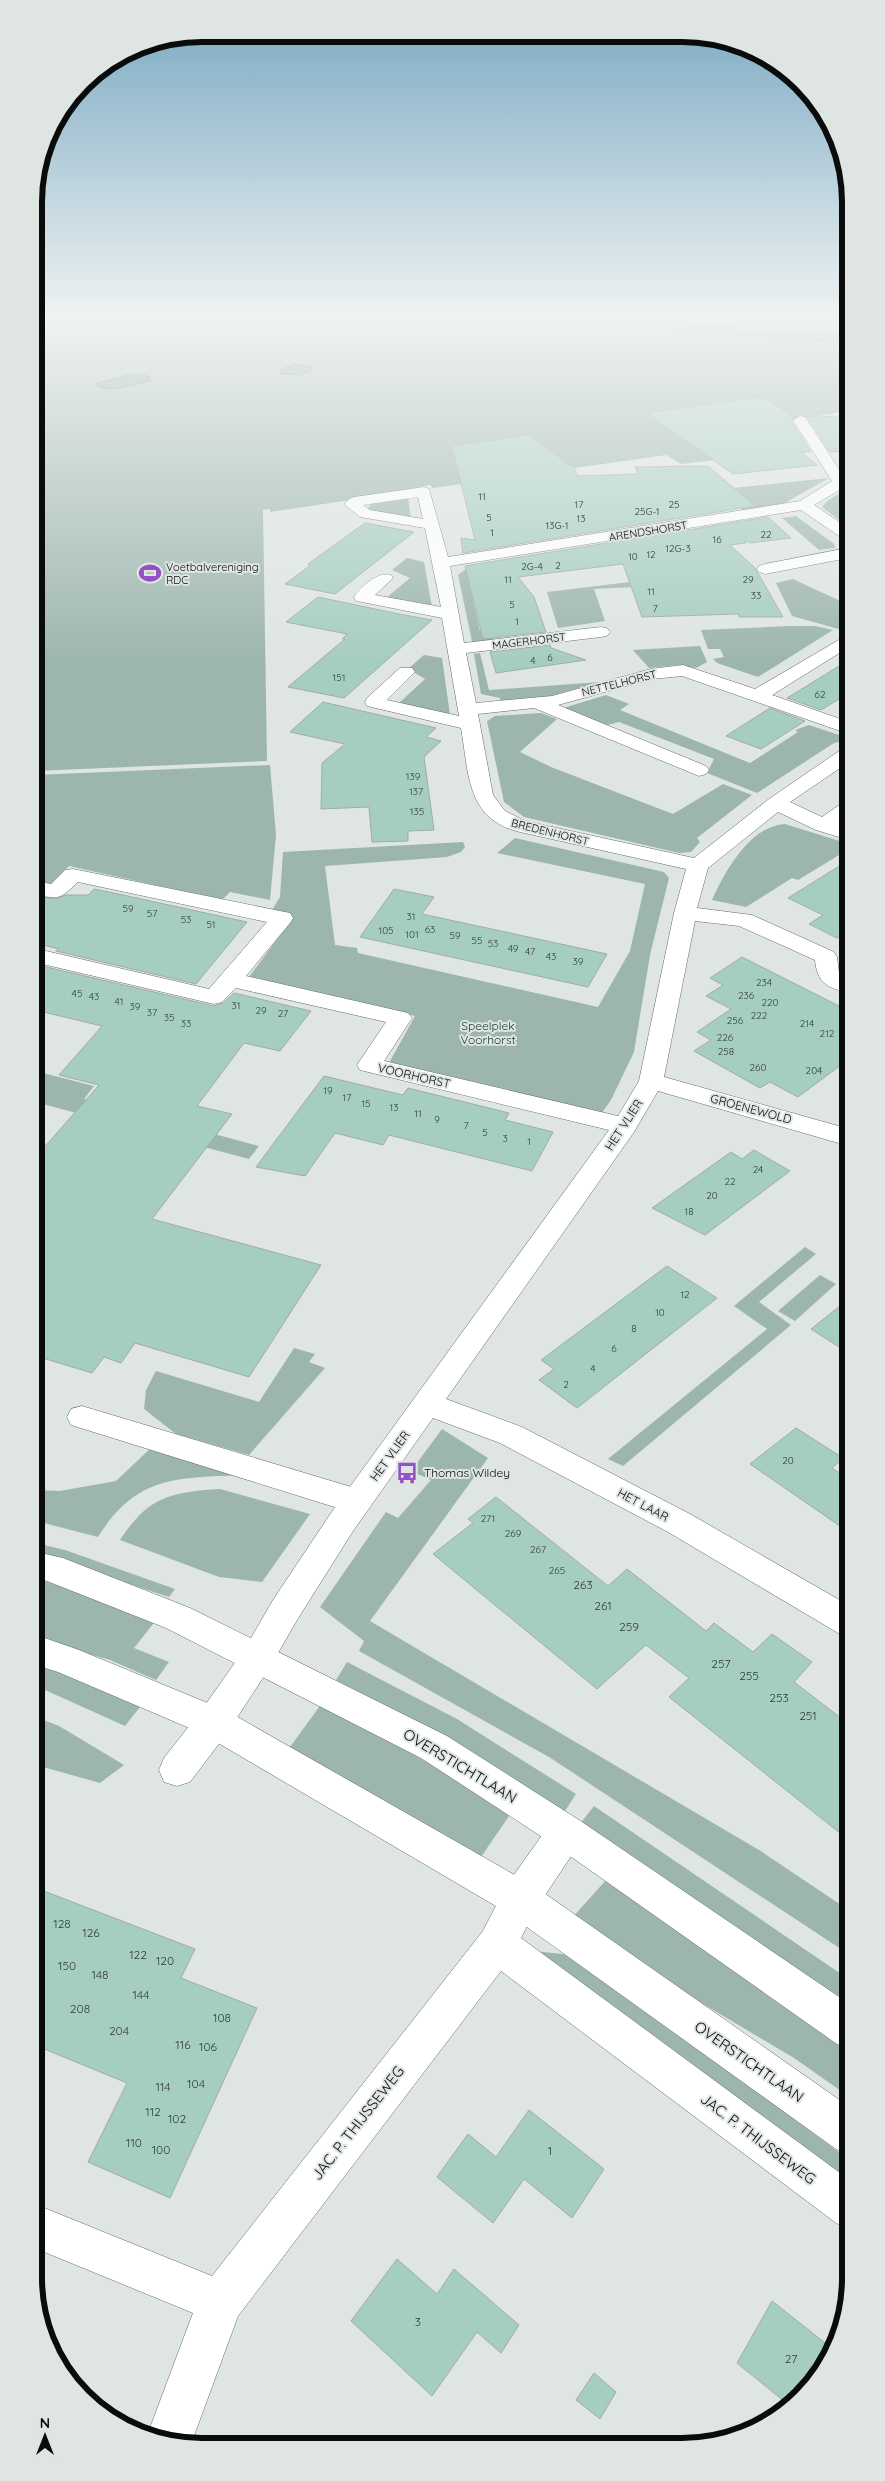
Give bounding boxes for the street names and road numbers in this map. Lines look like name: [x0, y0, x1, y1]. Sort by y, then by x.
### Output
street label: ARENDSHORST: [608, 518, 689, 544]
street label: MAGERHORST: [491, 630, 567, 652]
street label: NETTELHORST: [580, 667, 658, 699]
street label: BREDENHORST: [510, 816, 591, 848]
street label: VOORHORST: [376, 1060, 452, 1091]
street label: GROENEWOLD: [709, 1090, 794, 1127]
street label: HET VLIER: [601, 1096, 646, 1153]
street label: HET VLIER: [366, 1428, 413, 1484]
street label: HET LAAR: [615, 1485, 671, 1524]
street label: OVERSTICHTLAAN: [400, 1724, 520, 1807]
street label: OVERSTICHTLAAN: [691, 2017, 808, 2106]
street label: JAC. P. THIJSSEWEG: [307, 2062, 408, 2184]
street label: JAC. P. THIJSSEWEG: [697, 2089, 820, 2188]

